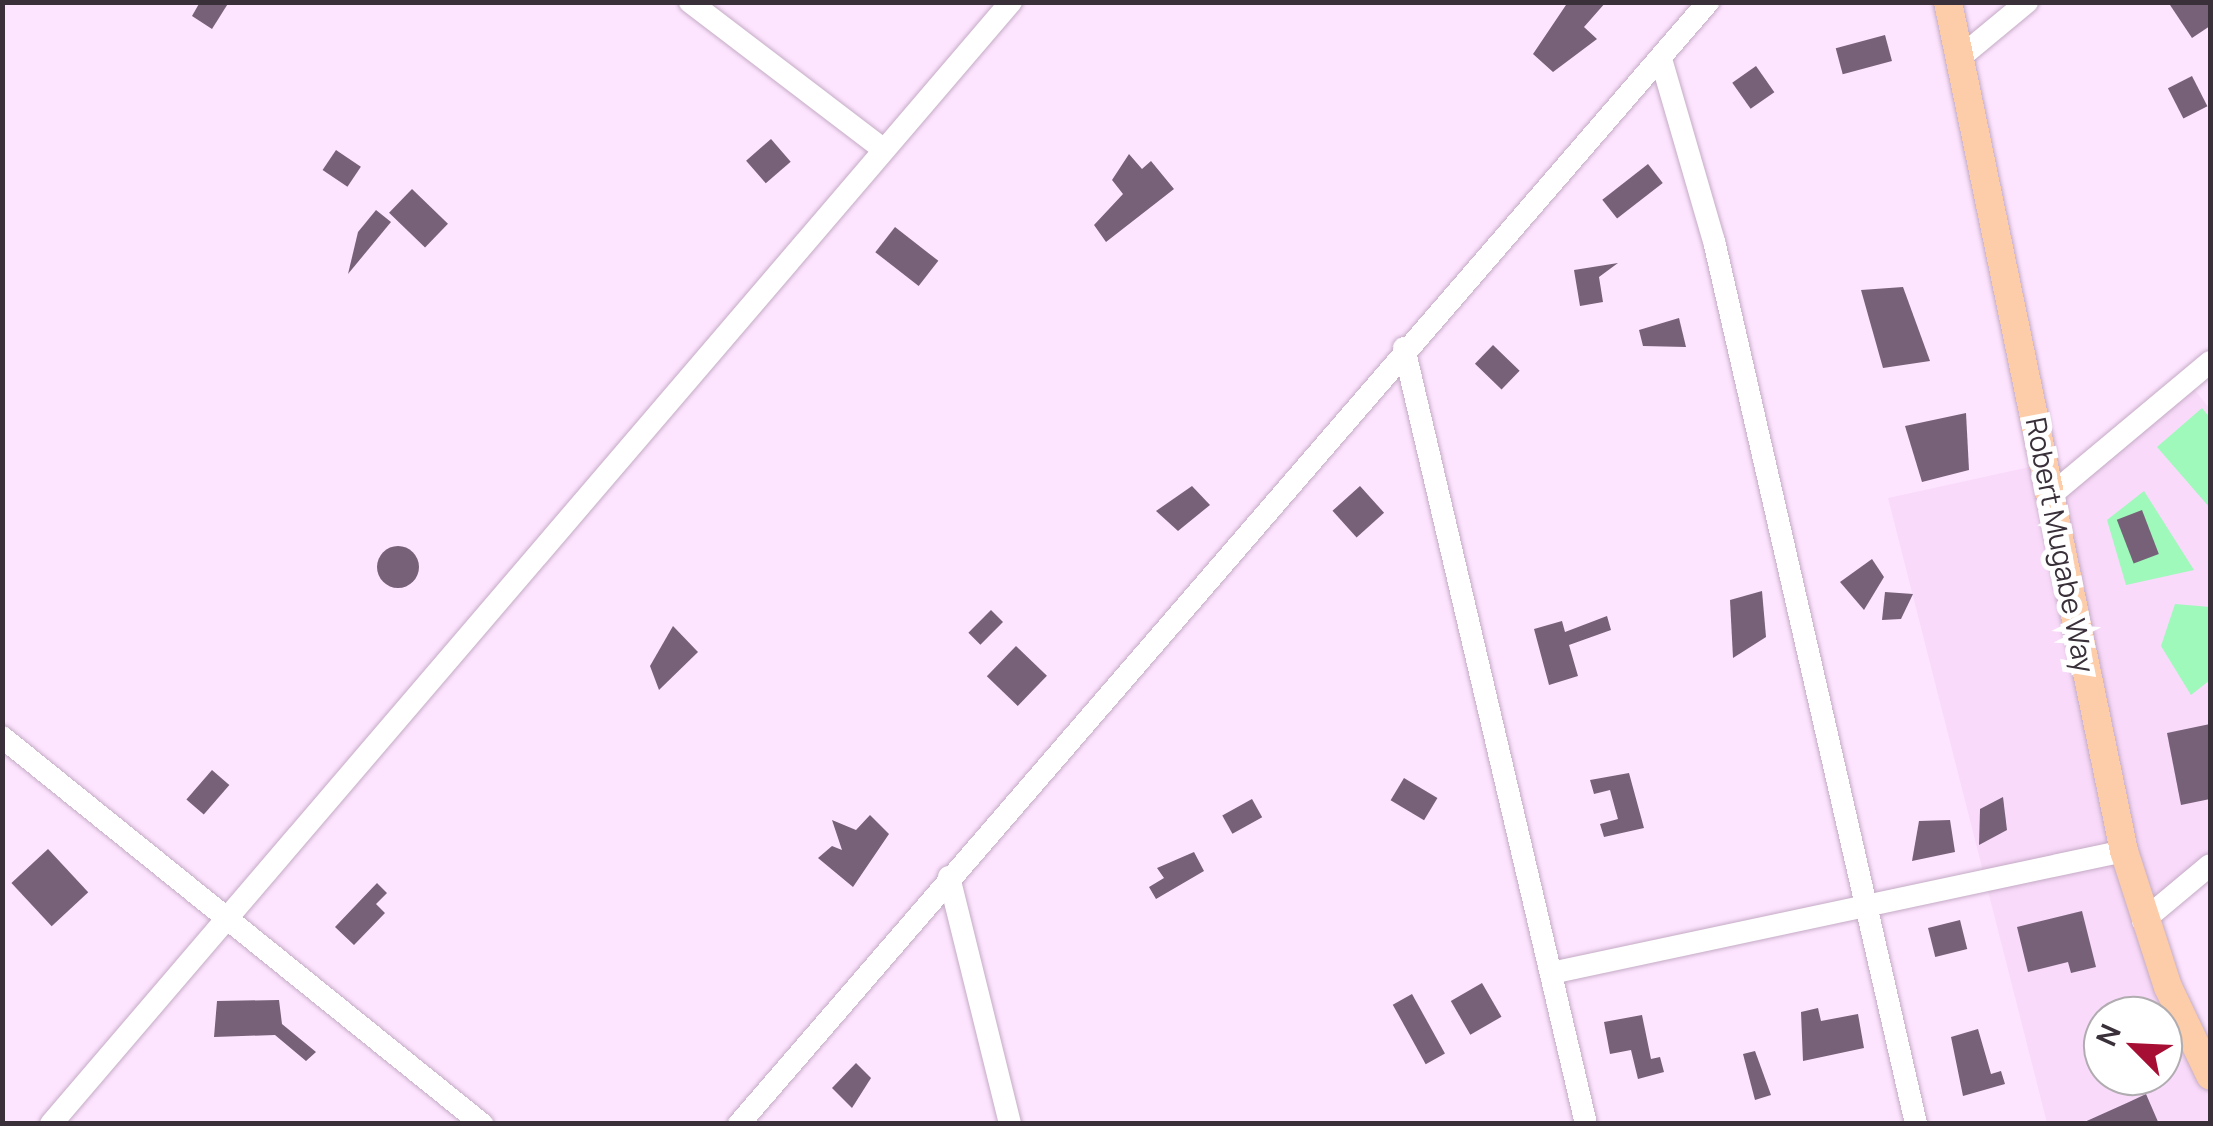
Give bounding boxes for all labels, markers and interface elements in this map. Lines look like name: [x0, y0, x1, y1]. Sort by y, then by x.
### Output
street label: Robert Mugabe Way: [2020, 415, 2102, 675]
north arrow: [2083, 996, 2183, 1096]
text: N: [2086, 1018, 2129, 1052]

